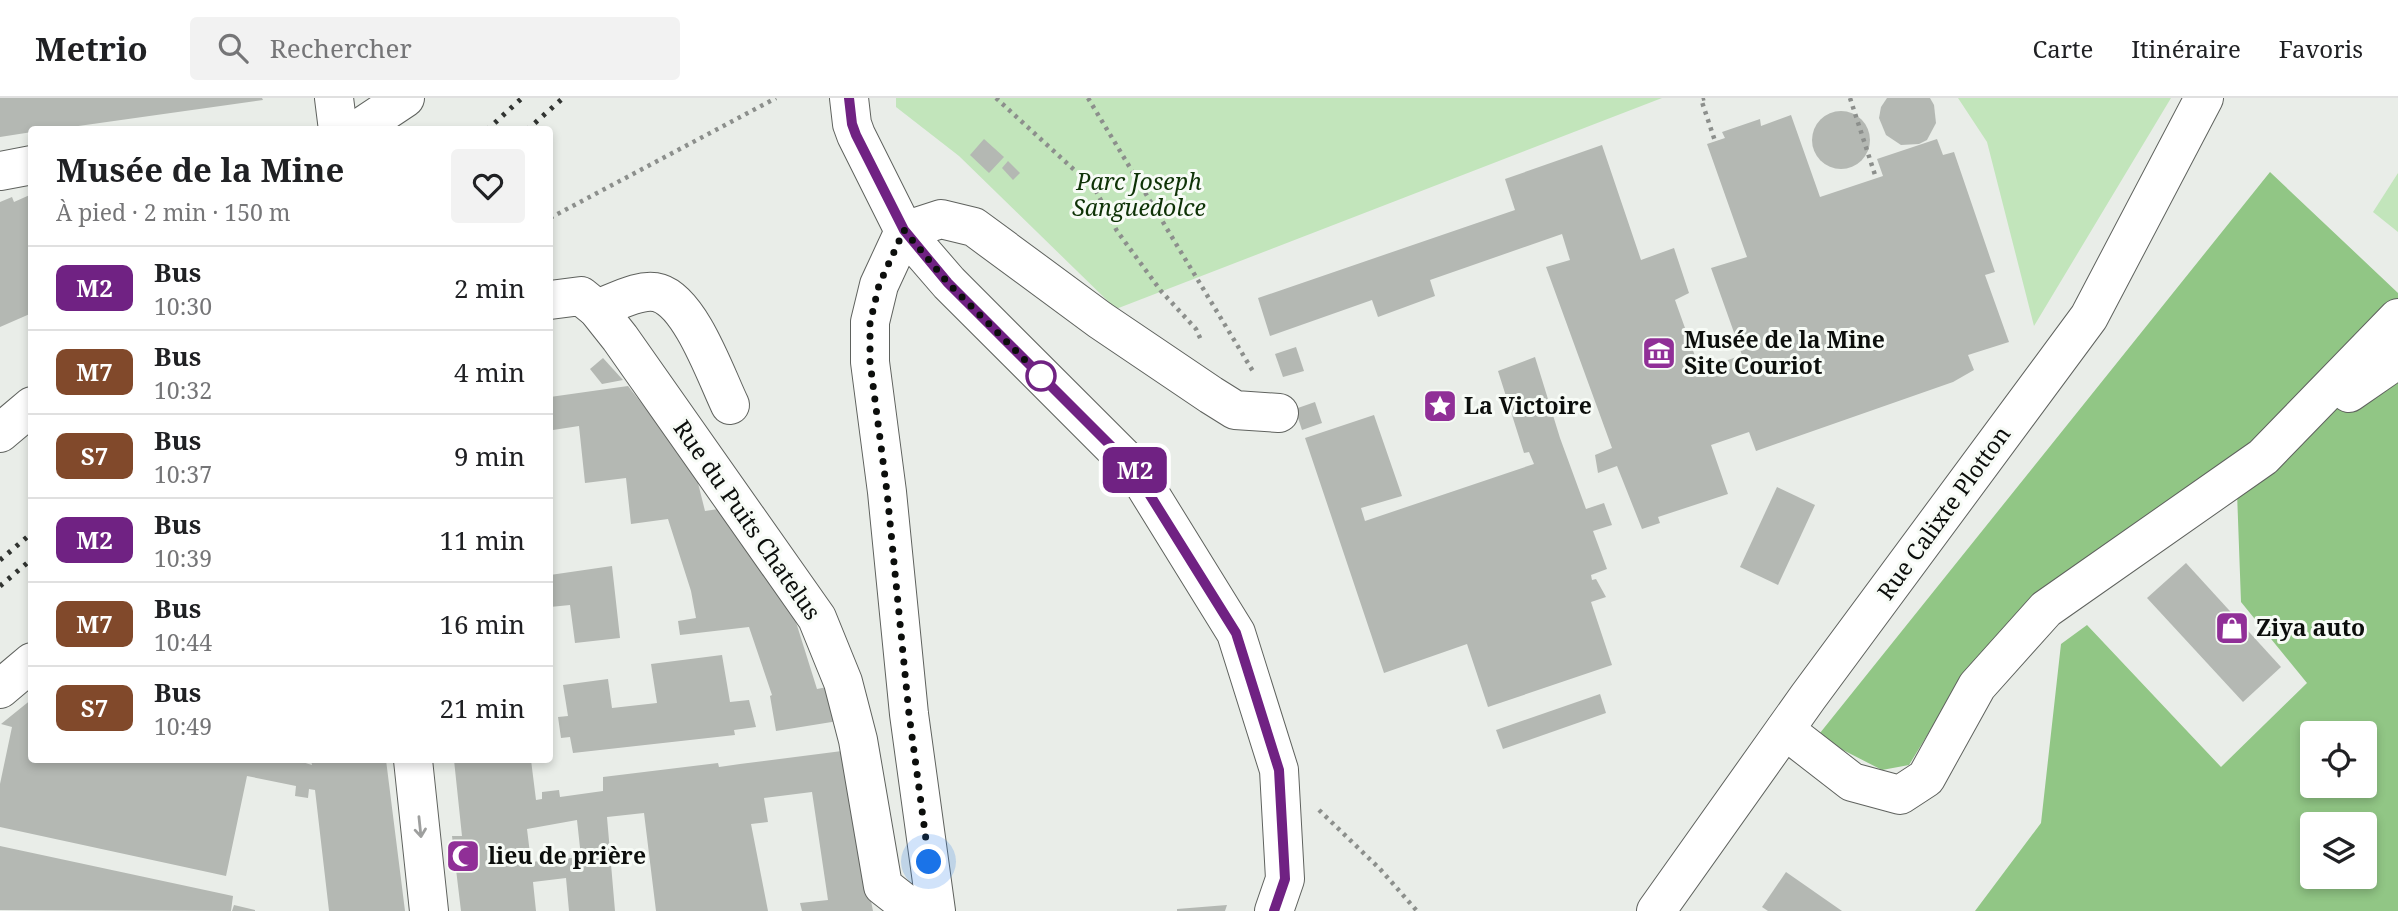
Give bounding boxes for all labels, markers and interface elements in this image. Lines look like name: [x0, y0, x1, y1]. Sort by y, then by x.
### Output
search box: [190, 17, 680, 80]
text: Metrio: [35, 26, 148, 71]
icon: search: [214, 29, 252, 67]
text: Rechercher: [270, 30, 412, 66]
text: Carte: [2032, 32, 2093, 65]
text: Itinéraire: [2131, 32, 2241, 65]
text: Favoris: [2279, 32, 2363, 65]
text: Musée de la Mine: [56, 147, 344, 192]
button: heart: [451, 149, 525, 223]
park label: Parc Joseph Sanguedolce: [1072, 165, 1206, 223]
text: À pied · 2 min · 150 m: [56, 196, 291, 228]
text: Bus: [154, 254, 201, 290]
text: 2 min: [454, 270, 525, 306]
text: M2: [76, 271, 113, 304]
text: 10:30: [154, 290, 212, 322]
place label: Musée de la Mine Site Couriot: [1684, 323, 1885, 381]
museum icon: Musée de la Mine Site Couriot: [1640, 334, 1678, 372]
text: Bus: [154, 338, 201, 374]
text: 4 min: [454, 354, 525, 390]
text: M7: [76, 355, 113, 388]
unlabelled marker: [1026, 361, 1056, 391]
text: 10:32: [154, 374, 212, 406]
place icon: La Victoire: [1421, 387, 1459, 425]
place label: La Victoire: [1464, 389, 1592, 421]
street label: Rue du Puits Chatelus: [667, 413, 829, 626]
street label: Rue Calixte Plotton: [1869, 419, 2017, 606]
text: Bus: [154, 422, 201, 458]
text: 9 min: [454, 438, 525, 474]
text: S7: [81, 439, 108, 472]
line badge: M2: [1104, 447, 1166, 493]
text: M2: [1117, 453, 1153, 486]
text: 10:37: [154, 458, 212, 490]
text: Bus: [154, 506, 201, 542]
text: 11 min: [440, 522, 525, 558]
text: M2: [76, 523, 113, 556]
text: 10:39: [154, 542, 212, 574]
text: Bus: [154, 590, 201, 626]
text: 16 min: [440, 606, 525, 642]
text: M7: [76, 607, 113, 640]
shop icon: Ziya auto: [2213, 609, 2251, 647]
place label: Ziya auto: [2256, 611, 2365, 643]
text: 10:44: [154, 626, 212, 658]
text: Bus: [154, 674, 201, 710]
text: 21 min: [440, 690, 525, 726]
text: S7: [81, 691, 108, 724]
text: 10:49: [154, 710, 212, 742]
map controls: [2300, 721, 2377, 889]
button: locate: [2300, 721, 2377, 798]
button: layers: [2300, 812, 2377, 889]
one-way arrow: [414, 816, 427, 838]
mosque icon: lieu de prière: [444, 837, 482, 875]
place label: lieu de prière: [488, 839, 646, 871]
your location: [911, 844, 946, 879]

